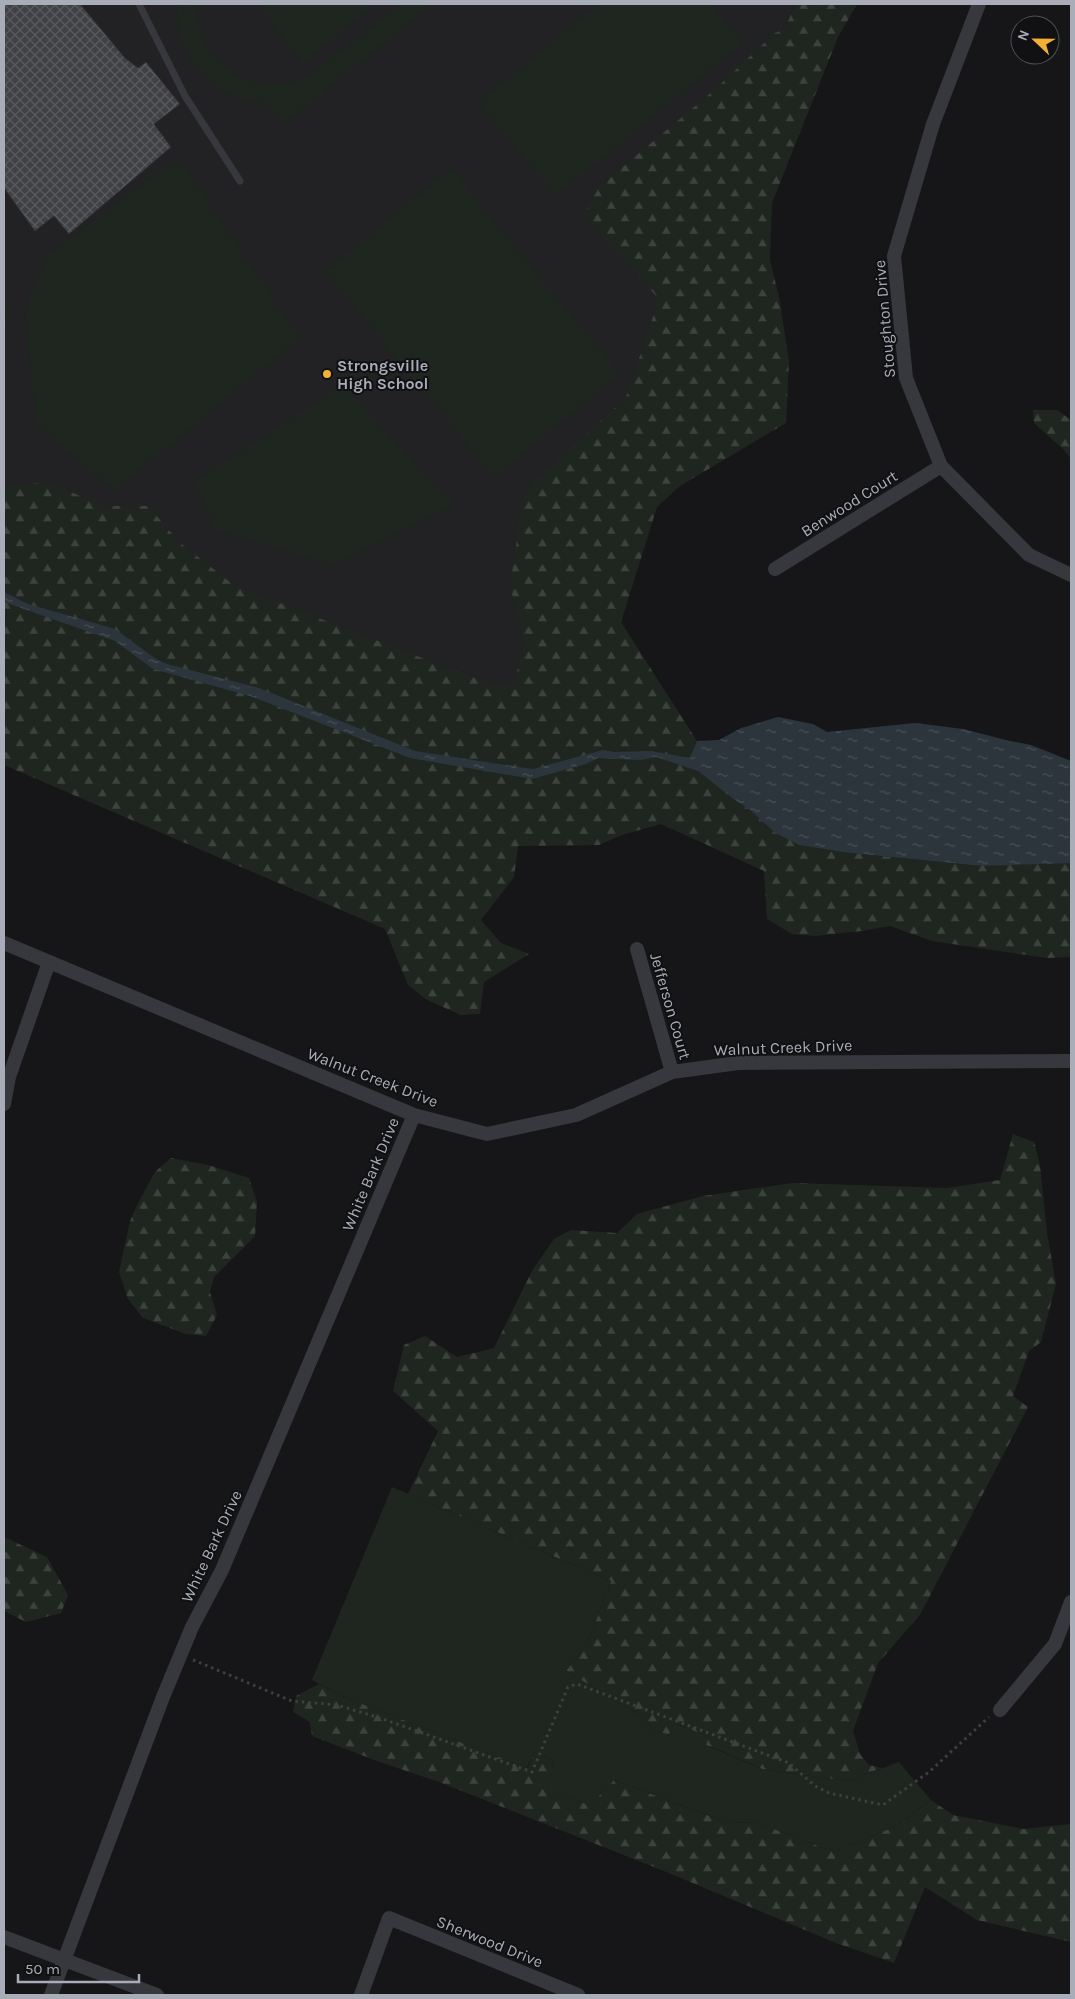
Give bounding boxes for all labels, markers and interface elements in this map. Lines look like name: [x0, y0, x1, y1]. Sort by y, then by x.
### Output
north arrow: [1010, 15, 1060, 65]
text: N: [1014, 27, 1033, 43]
street label: Stoughton Drive: [870, 259, 899, 379]
place label: Strongsville High School: [337, 356, 429, 393]
marker: Strongsville High School: [321, 368, 333, 380]
street label: Benwood Court: [797, 466, 901, 541]
street label: Jefferson Court: [646, 951, 695, 1062]
street label: Walnut Creek Drive: [714, 1036, 853, 1059]
street label: Walnut Creek Drive: [305, 1044, 441, 1111]
street label: White Bark Drive: [338, 1115, 403, 1234]
street label: White Bark Drive: [177, 1487, 246, 1605]
street label: Sherwood Drive: [434, 1911, 546, 1971]
scale bar: [18, 1952, 139, 1984]
text: 50 m: [25, 1960, 60, 1978]

